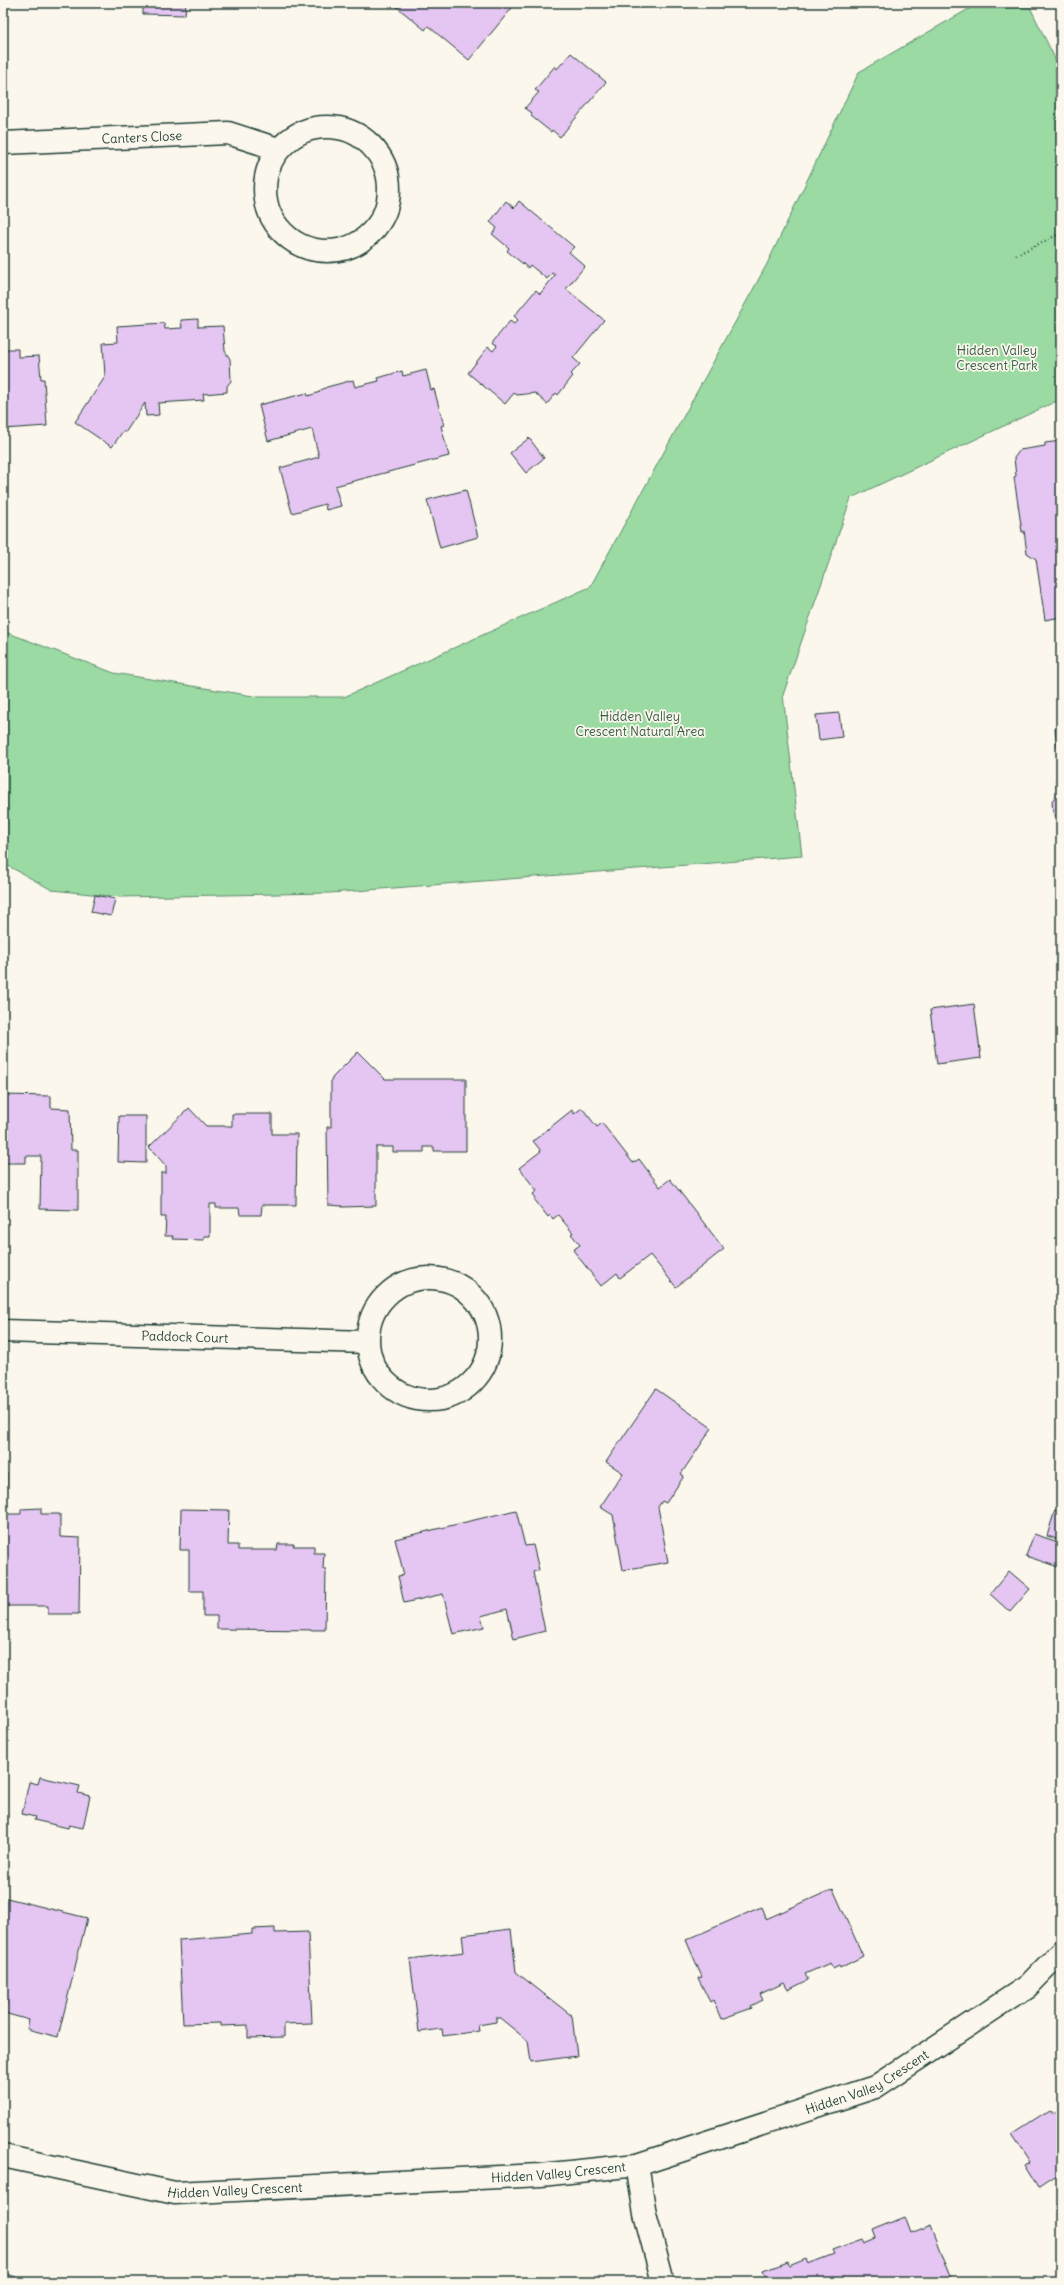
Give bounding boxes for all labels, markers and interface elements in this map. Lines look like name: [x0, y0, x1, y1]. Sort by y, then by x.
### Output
street label: Canters Close: [101, 127, 183, 148]
park label: Hidden Valley Crescent Park: [956, 342, 1038, 374]
park label: Hidden Valley Crescent Natural Area: [575, 708, 705, 740]
street label: Paddock Court: [141, 1327, 229, 1347]
street label: Hidden Valley Crescent: [803, 2046, 932, 2118]
street label: Hidden Valley Crescent: [491, 2158, 627, 2186]
street label: Hidden Valley Crescent: [166, 2179, 304, 2202]

